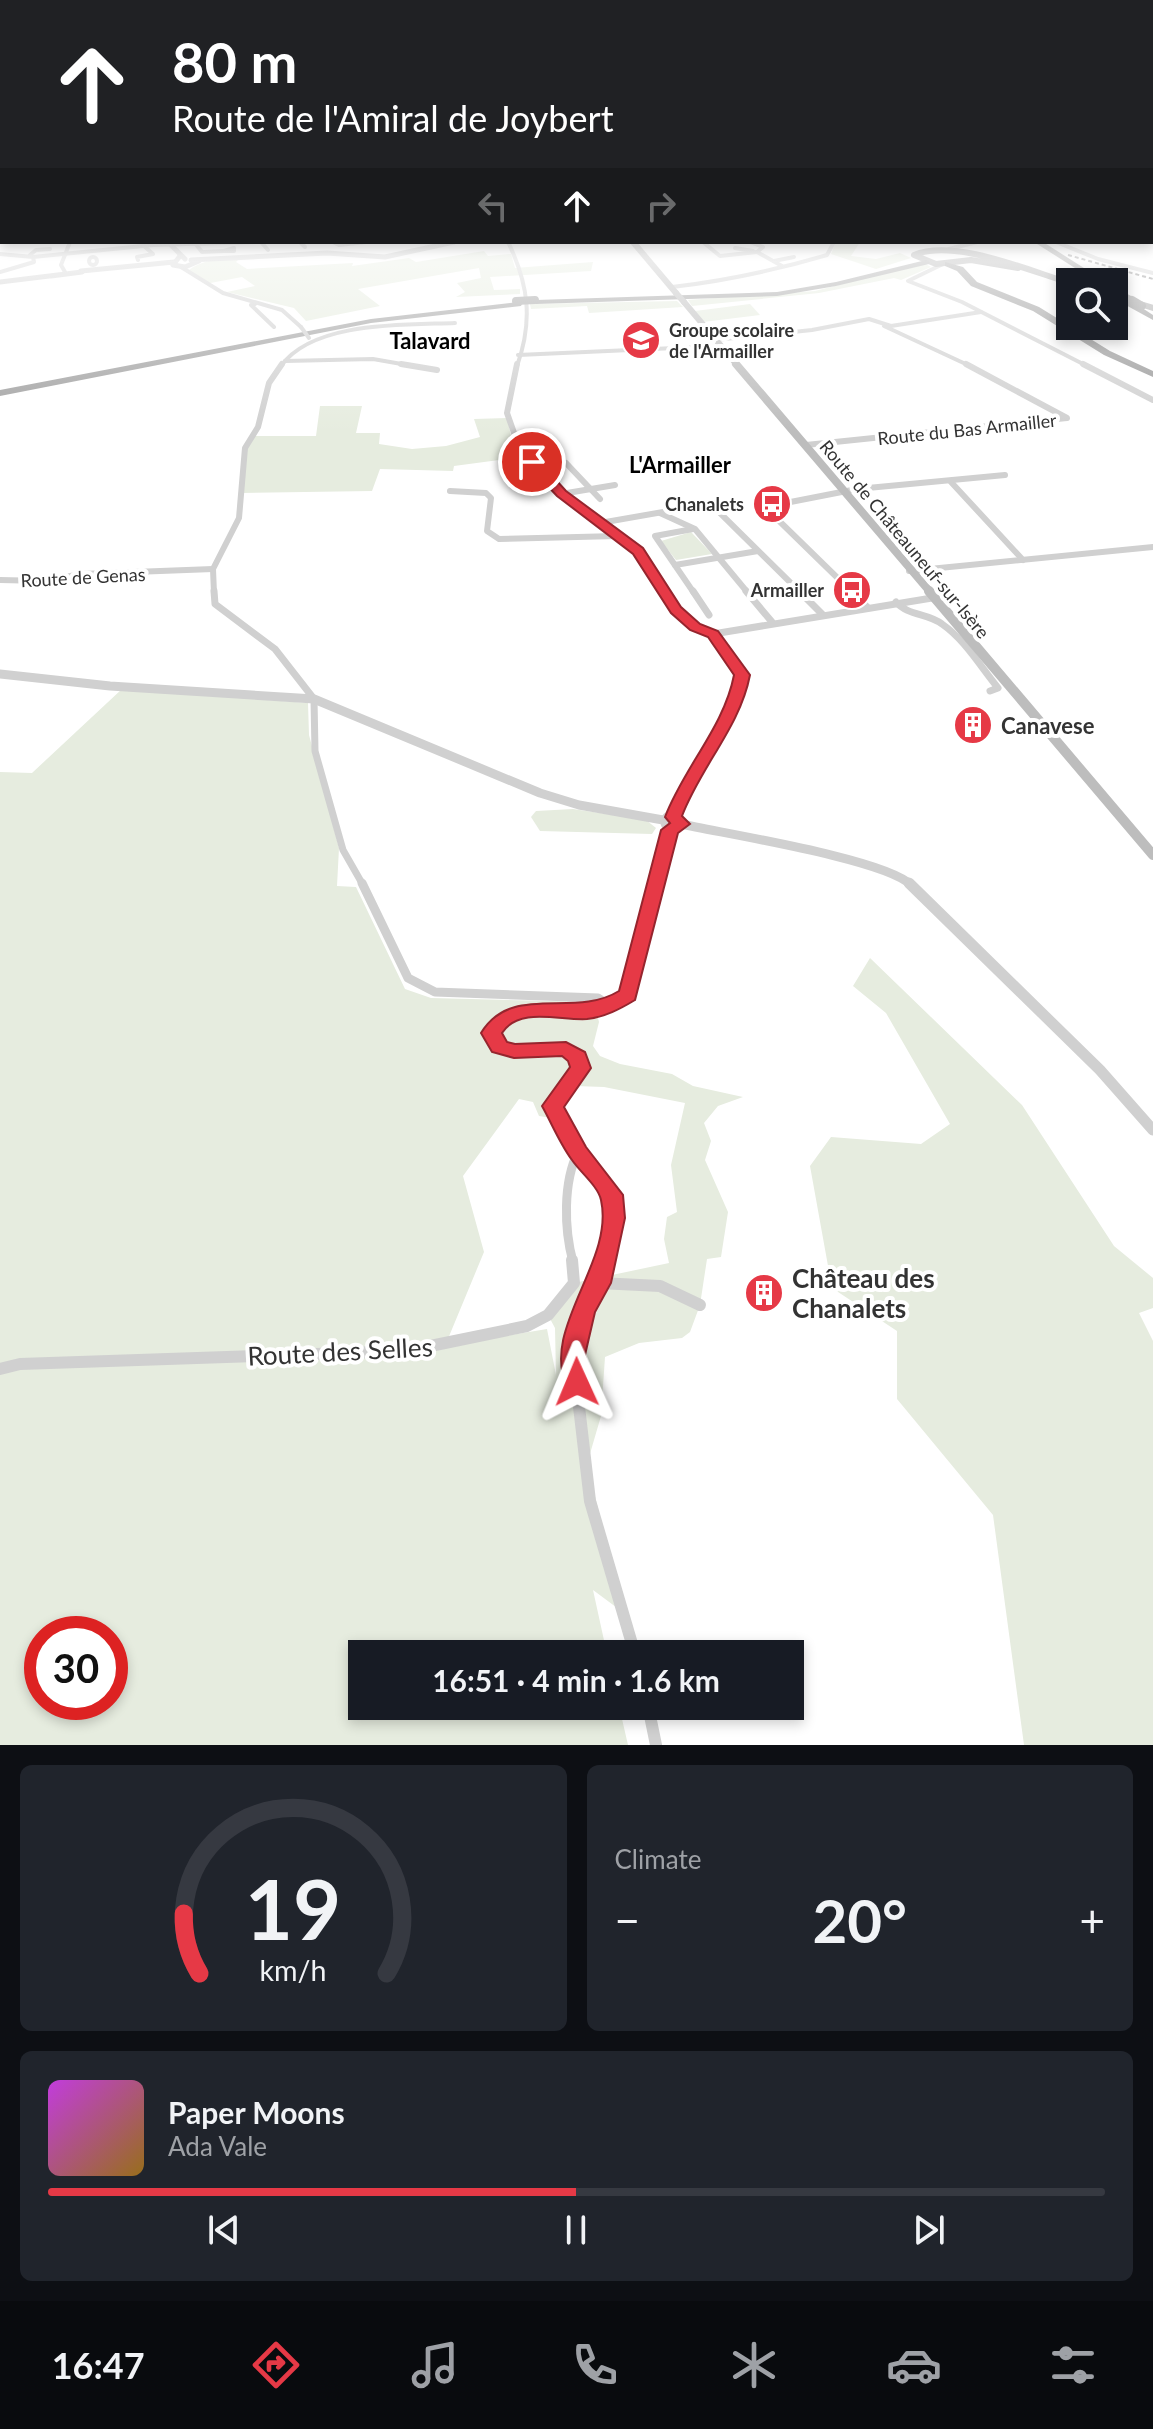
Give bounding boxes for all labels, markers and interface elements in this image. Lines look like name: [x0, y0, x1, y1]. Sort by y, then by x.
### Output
text: 80 m: [172, 28, 297, 95]
icon: ahead: [40, 32, 144, 136]
text: Route de l'Amiral de Joybert: [172, 96, 614, 140]
icon: left: [471, 184, 515, 228]
icon: ahead: [555, 184, 599, 228]
icon: right: [639, 184, 683, 228]
map controls: [1056, 268, 1128, 340]
button: search: [1056, 268, 1128, 340]
school or university icon: Groupe scolaire de l'Armailler: [620, 319, 662, 361]
place label: Groupe scolaire de l'Armailler: [669, 319, 794, 362]
district label: Talavard: [389, 327, 471, 354]
street label: Route du Bas Armailler: [876, 409, 1058, 449]
pin: [498, 428, 566, 496]
street label: Route de Châteauneuf-sur-Isère: [816, 435, 994, 643]
icon: arrive: [510, 440, 554, 484]
district label: L'Armailler: [629, 451, 732, 478]
bus stop icon: Chanalets: [751, 483, 793, 525]
place label: Chanalets: [665, 493, 744, 515]
street label: Route de Genas: [20, 563, 146, 591]
bus stop icon: Armailler: [831, 569, 873, 611]
place label: Armailler: [750, 579, 824, 601]
building icon: Canavese: [952, 704, 994, 746]
place label: Canavese: [1001, 712, 1095, 739]
place label: Château des Chanalets: [792, 1262, 935, 1324]
building icon: Château des Chanalets: [743, 1272, 785, 1314]
street label: Route des Selles: [247, 1330, 433, 1372]
position arrow: [535, 1340, 619, 1424]
speed limit sign: 30: [24, 1616, 128, 1720]
text: 16:51 · 4 min · 1.6 km: [432, 1662, 720, 1698]
text: Climate: [615, 1843, 701, 1875]
text: 19: [245, 1858, 342, 1958]
text: 20°: [812, 1884, 907, 1956]
text: −: [615, 1894, 640, 1946]
text: +: [1079, 1894, 1105, 1946]
text: km/h: [260, 1953, 327, 1987]
text: Paper Moons: [168, 2094, 345, 2130]
text: Ada Vale: [168, 2130, 267, 2162]
icon: previous: [202, 2208, 246, 2252]
icon: pause: [554, 2208, 598, 2252]
icon: next: [907, 2208, 951, 2252]
icon: directions: [248, 2337, 304, 2393]
icon: music: [407, 2337, 463, 2393]
icon: phone: [567, 2337, 623, 2393]
icon: climate: [726, 2337, 782, 2393]
icon: car: [886, 2337, 942, 2393]
icon: filters: [1045, 2337, 1101, 2393]
text: 16:47: [52, 2343, 145, 2387]

